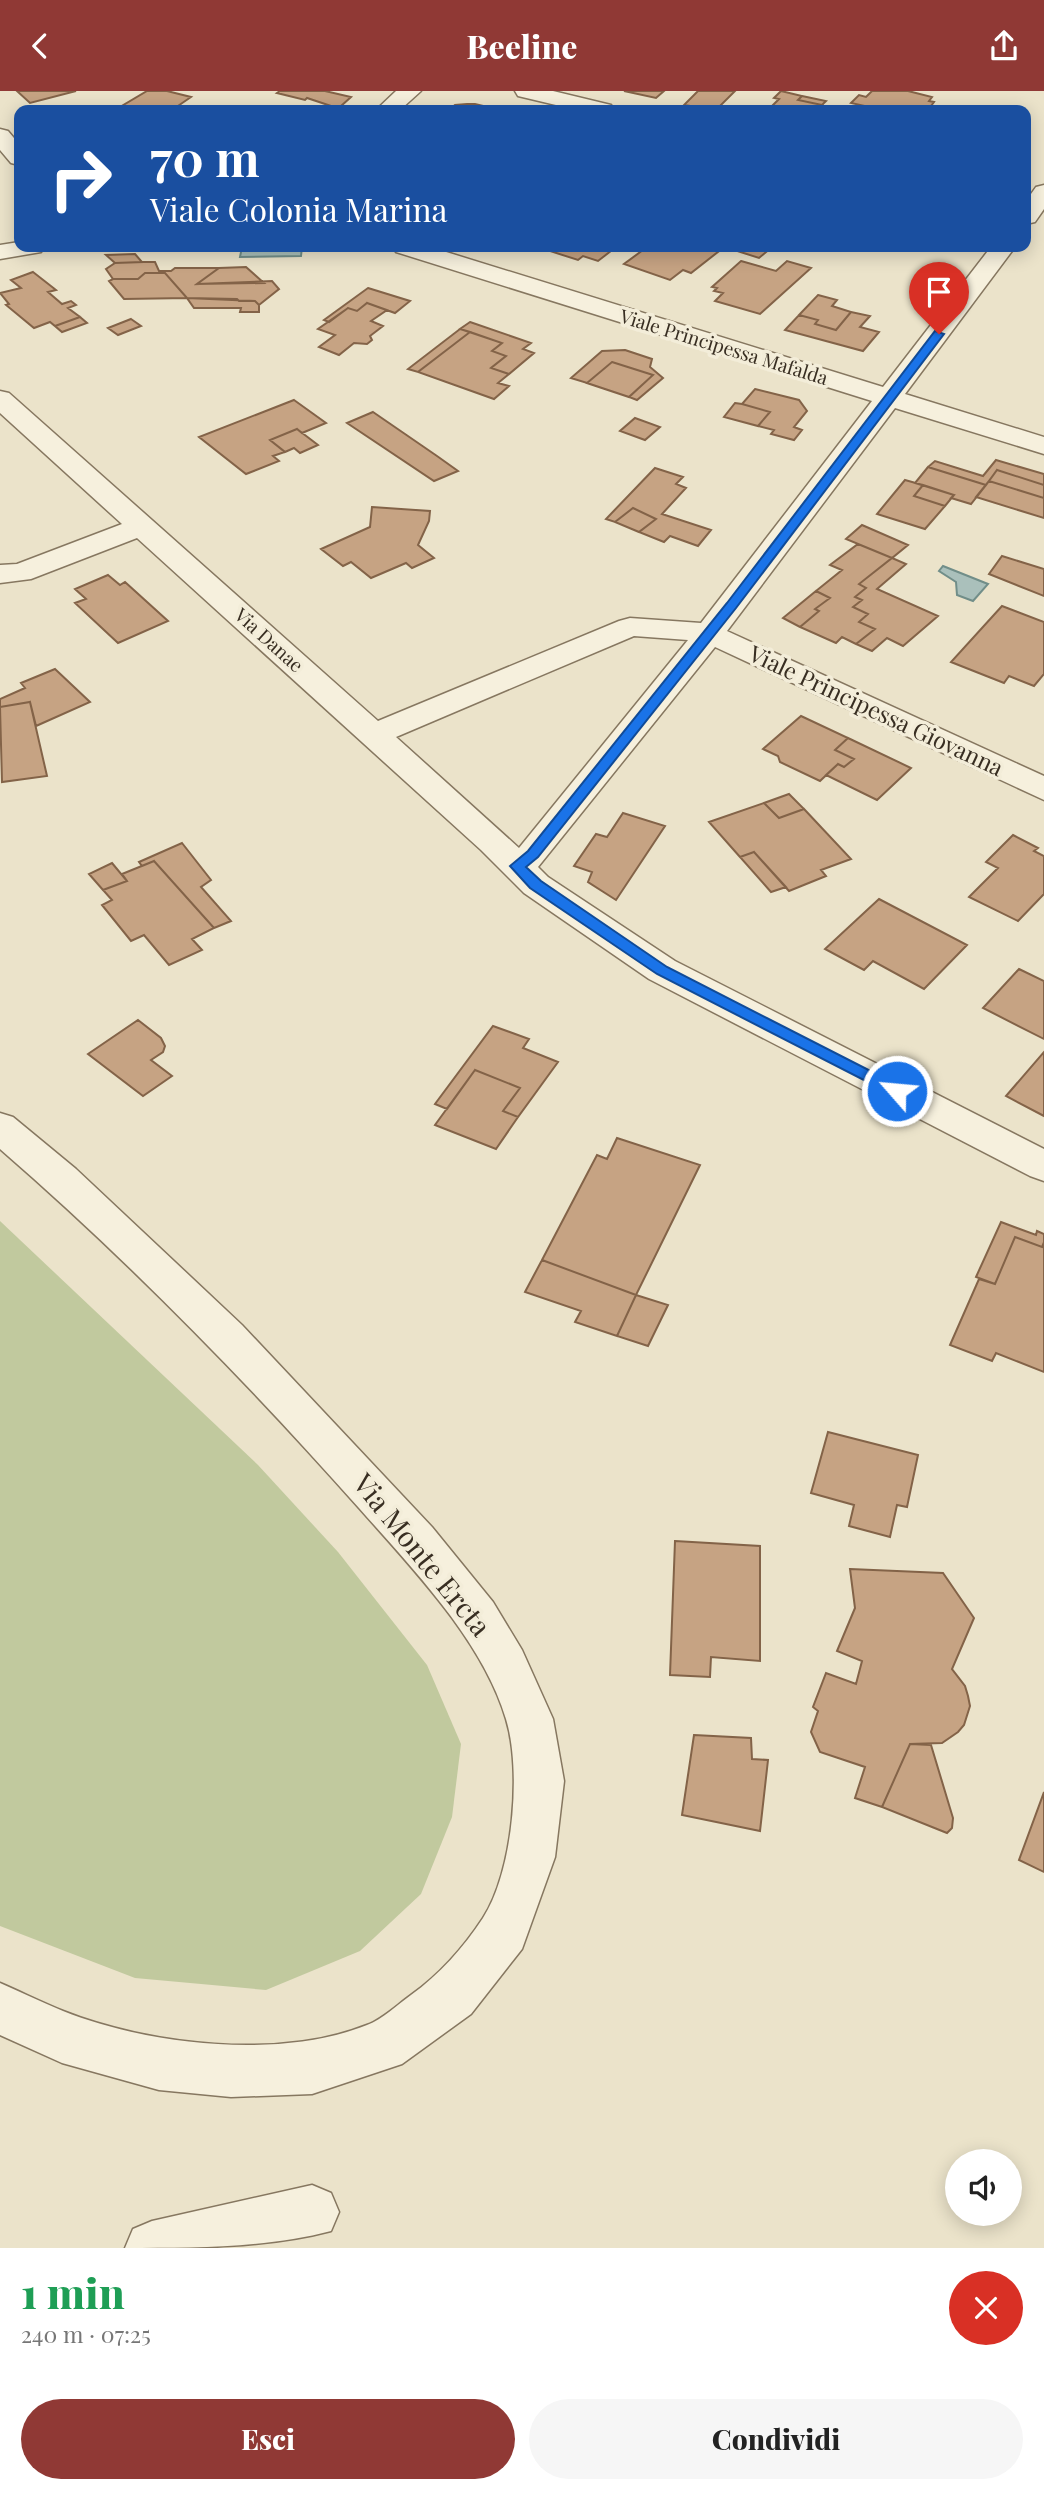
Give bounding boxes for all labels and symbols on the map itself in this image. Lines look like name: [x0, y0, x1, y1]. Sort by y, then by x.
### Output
pin: [909, 262, 969, 334]
street label: Viale Principessa Mafalda: [616, 302, 832, 390]
street label: Via Danae: [229, 601, 310, 677]
street label: Viale Principessa Giovanna: [744, 637, 1009, 782]
position arrow: [860, 1054, 934, 1128]
street label: Via Monte Ercta: [346, 1464, 500, 1643]

